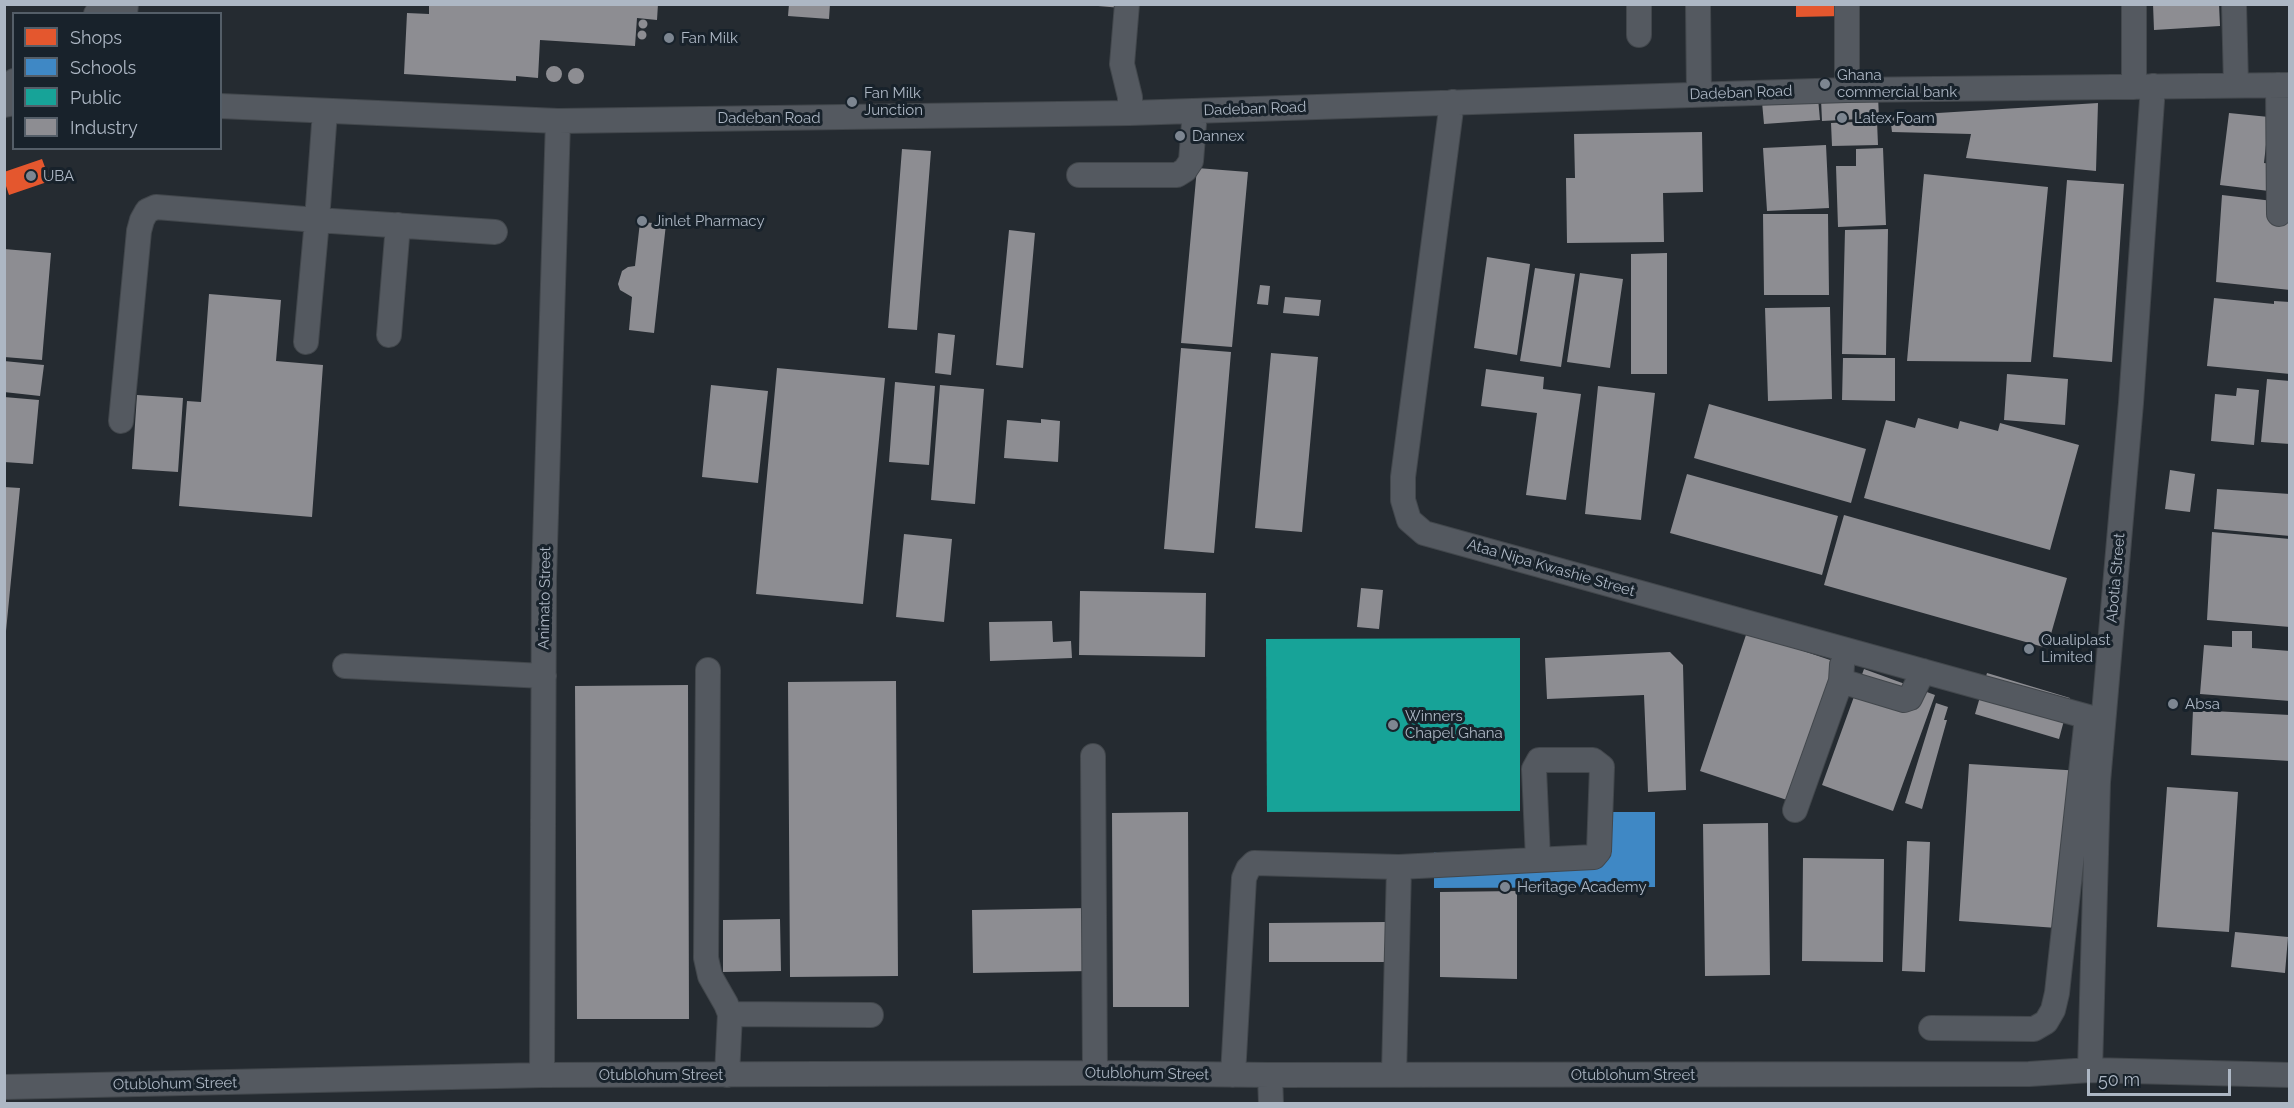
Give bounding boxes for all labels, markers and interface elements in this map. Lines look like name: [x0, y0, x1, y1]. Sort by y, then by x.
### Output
legend: [12, 12, 222, 150]
text: Shops: [70, 27, 122, 48]
place label: Fan Milk: [681, 29, 738, 47]
marker: Fan Milk: [662, 31, 676, 45]
text: Schools: [70, 57, 136, 78]
place label: Ghana commercial bank: [1837, 66, 1957, 101]
marker: Ghana commercial bank: [1818, 77, 1832, 91]
street label: Dadeban Road: [1689, 82, 1793, 104]
place label: Fan Milk Junction: [864, 84, 923, 119]
text: Public: [70, 87, 122, 108]
marker: Fan Milk Junction: [845, 95, 859, 109]
street label: Dadeban Road: [1203, 98, 1307, 120]
street label: Dadeban Road: [718, 109, 820, 127]
place label: Latex Foam: [1854, 109, 1935, 127]
marker: Latex Foam: [1835, 111, 1849, 125]
text: Industry: [70, 117, 138, 138]
place label: Dannex: [1192, 127, 1244, 145]
marker: Dannex: [1173, 129, 1187, 143]
place label: UBA: [43, 167, 74, 185]
marker: UBA: [24, 169, 38, 183]
place label: Jinlet Pharmacy: [654, 212, 765, 230]
marker: Jinlet Pharmacy: [635, 214, 649, 228]
street label: Abotia Street: [2103, 532, 2129, 624]
street label: Ataa Nipa Kwashie Street: [1465, 535, 1637, 601]
street label: Animato Street: [535, 546, 555, 650]
place label: Qualiplast Limited: [2041, 631, 2110, 666]
marker: Qualiplast Limited: [2022, 642, 2036, 656]
place label: Absa: [2185, 695, 2220, 713]
marker: Absa: [2166, 697, 2180, 711]
place label: Winners Chapel Ghana: [1405, 707, 1503, 742]
marker: Winners Chapel Ghana: [1386, 718, 1400, 732]
place label: Heritage Academy: [1517, 878, 1647, 896]
marker: Heritage Academy: [1498, 880, 1512, 894]
scale bar: [2090, 1057, 2234, 1095]
street label: Otublohum Street: [1085, 1064, 1209, 1084]
street label: Otublohum Street: [599, 1066, 723, 1084]
street label: Otublohum Street: [1571, 1066, 1695, 1084]
text: 50 m: [2098, 1069, 2140, 1090]
street label: Otublohum Street: [113, 1074, 237, 1094]

